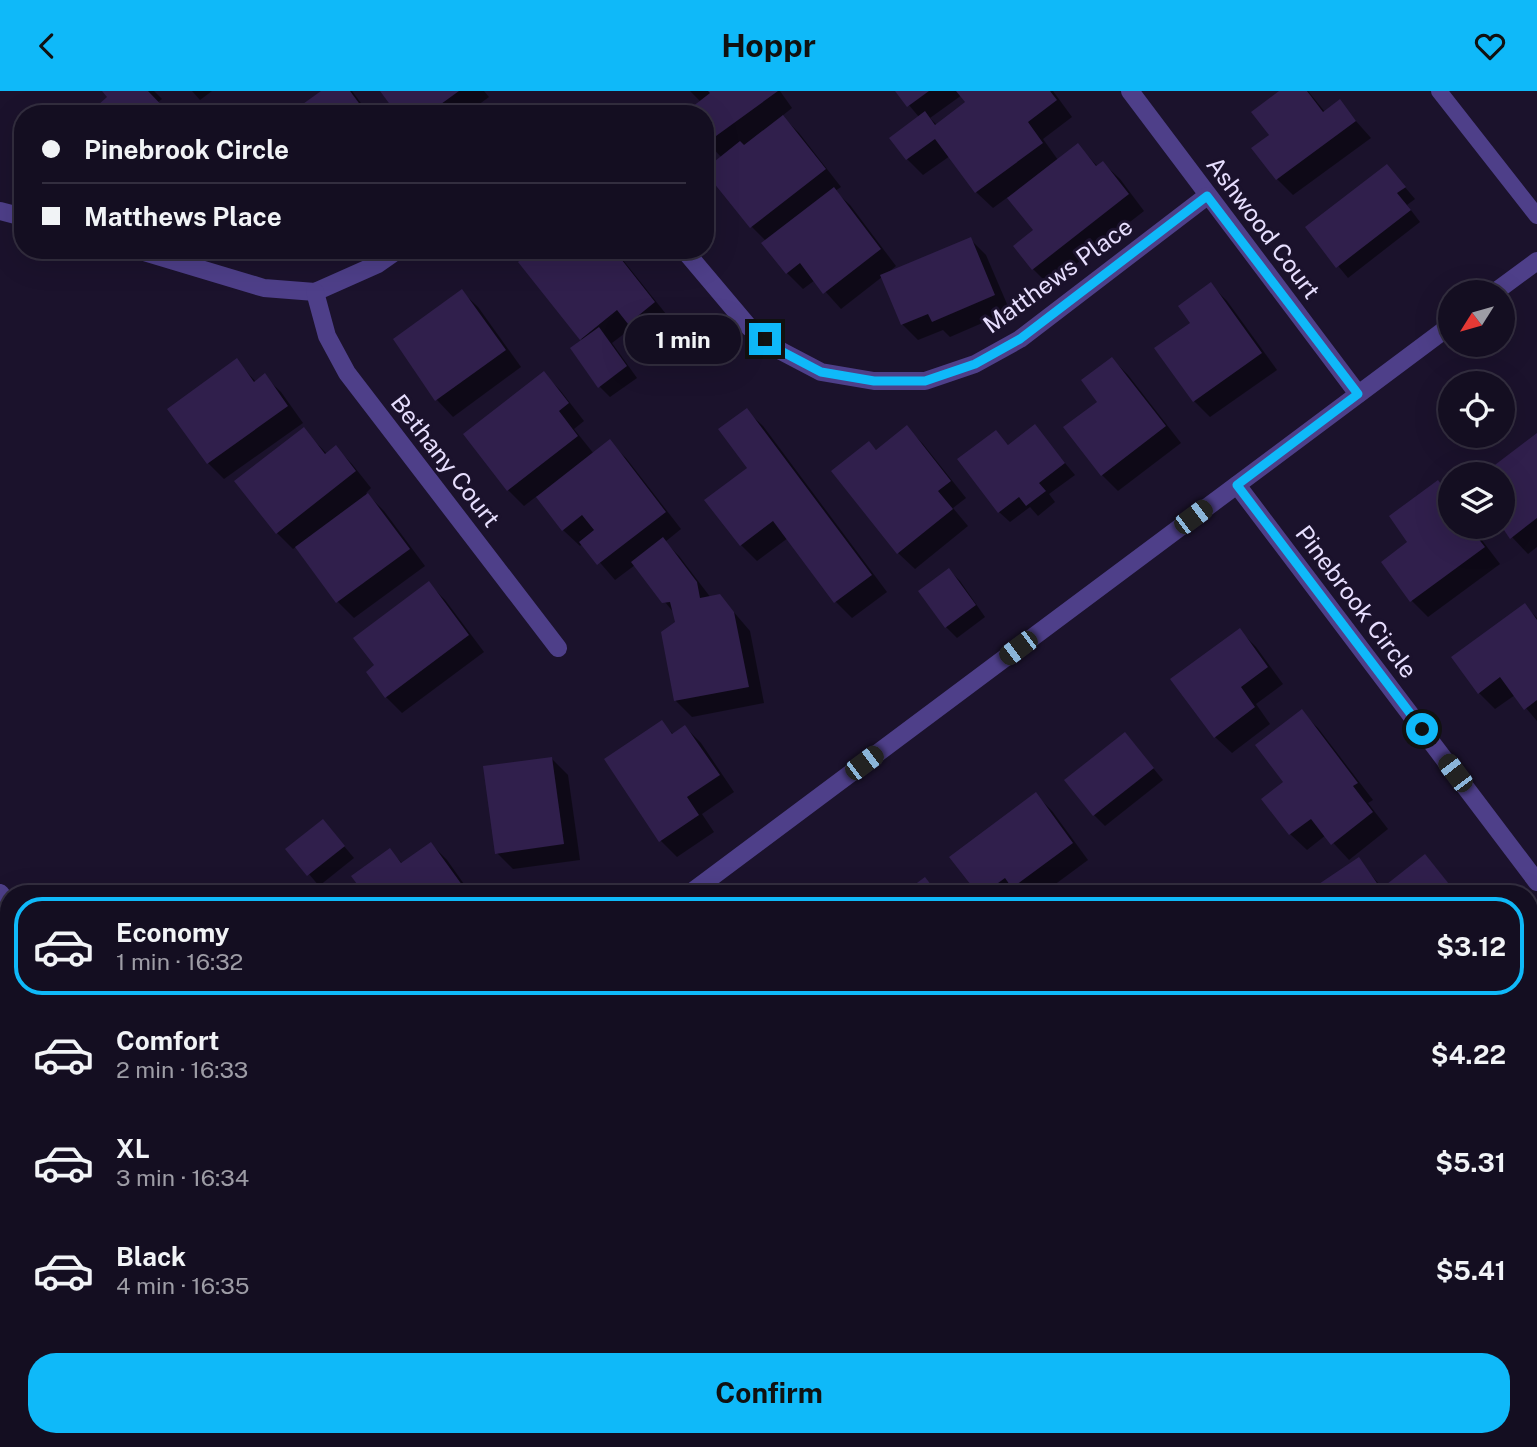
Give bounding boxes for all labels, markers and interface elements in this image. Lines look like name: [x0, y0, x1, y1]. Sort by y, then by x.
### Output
icon: back: [28, 27, 66, 65]
text: Hoppr: [721, 27, 816, 64]
icon: heart: [1471, 27, 1509, 65]
text: Pinebrook Circle: [84, 134, 289, 165]
street label: Ashwood Court: [1201, 151, 1326, 304]
text: Matthews Place: [84, 201, 282, 232]
street label: Matthews Place: [977, 212, 1137, 339]
north arrow: [1438, 280, 1516, 357]
map controls: [1438, 280, 1515, 539]
callout: 1 min: [625, 315, 740, 363]
route end: [749, 323, 781, 355]
text: 1 min: [655, 326, 711, 353]
button: locate: [1438, 371, 1515, 448]
street label: Bethany Court: [385, 389, 506, 532]
button: layers: [1438, 462, 1515, 539]
car: [1170, 496, 1217, 538]
street label: Pinebrook Circle: [1290, 520, 1423, 683]
car: [995, 627, 1042, 669]
route start: [1406, 713, 1438, 745]
car: [841, 742, 888, 784]
car: [1434, 750, 1477, 796]
icon: car: [32, 915, 95, 978]
text: Economy: [116, 917, 229, 948]
text: $3.12: [1436, 931, 1506, 962]
text: 1 min · 16:32: [116, 948, 243, 975]
icon: car: [32, 1023, 95, 1086]
text: Comfort: [116, 1025, 219, 1056]
text: $4.22: [1431, 1039, 1506, 1070]
text: 2 min · 16:33: [116, 1056, 248, 1083]
icon: car: [32, 1131, 95, 1194]
text: XL: [116, 1133, 150, 1164]
text: $5.31: [1435, 1147, 1506, 1178]
text: 3 min · 16:34: [116, 1164, 249, 1191]
icon: car: [32, 1239, 95, 1302]
text: Black: [116, 1241, 186, 1272]
text: $5.41: [1436, 1255, 1506, 1286]
text: 4 min · 16:35: [116, 1272, 249, 1299]
button: Confirm: [28, 1353, 1510, 1433]

